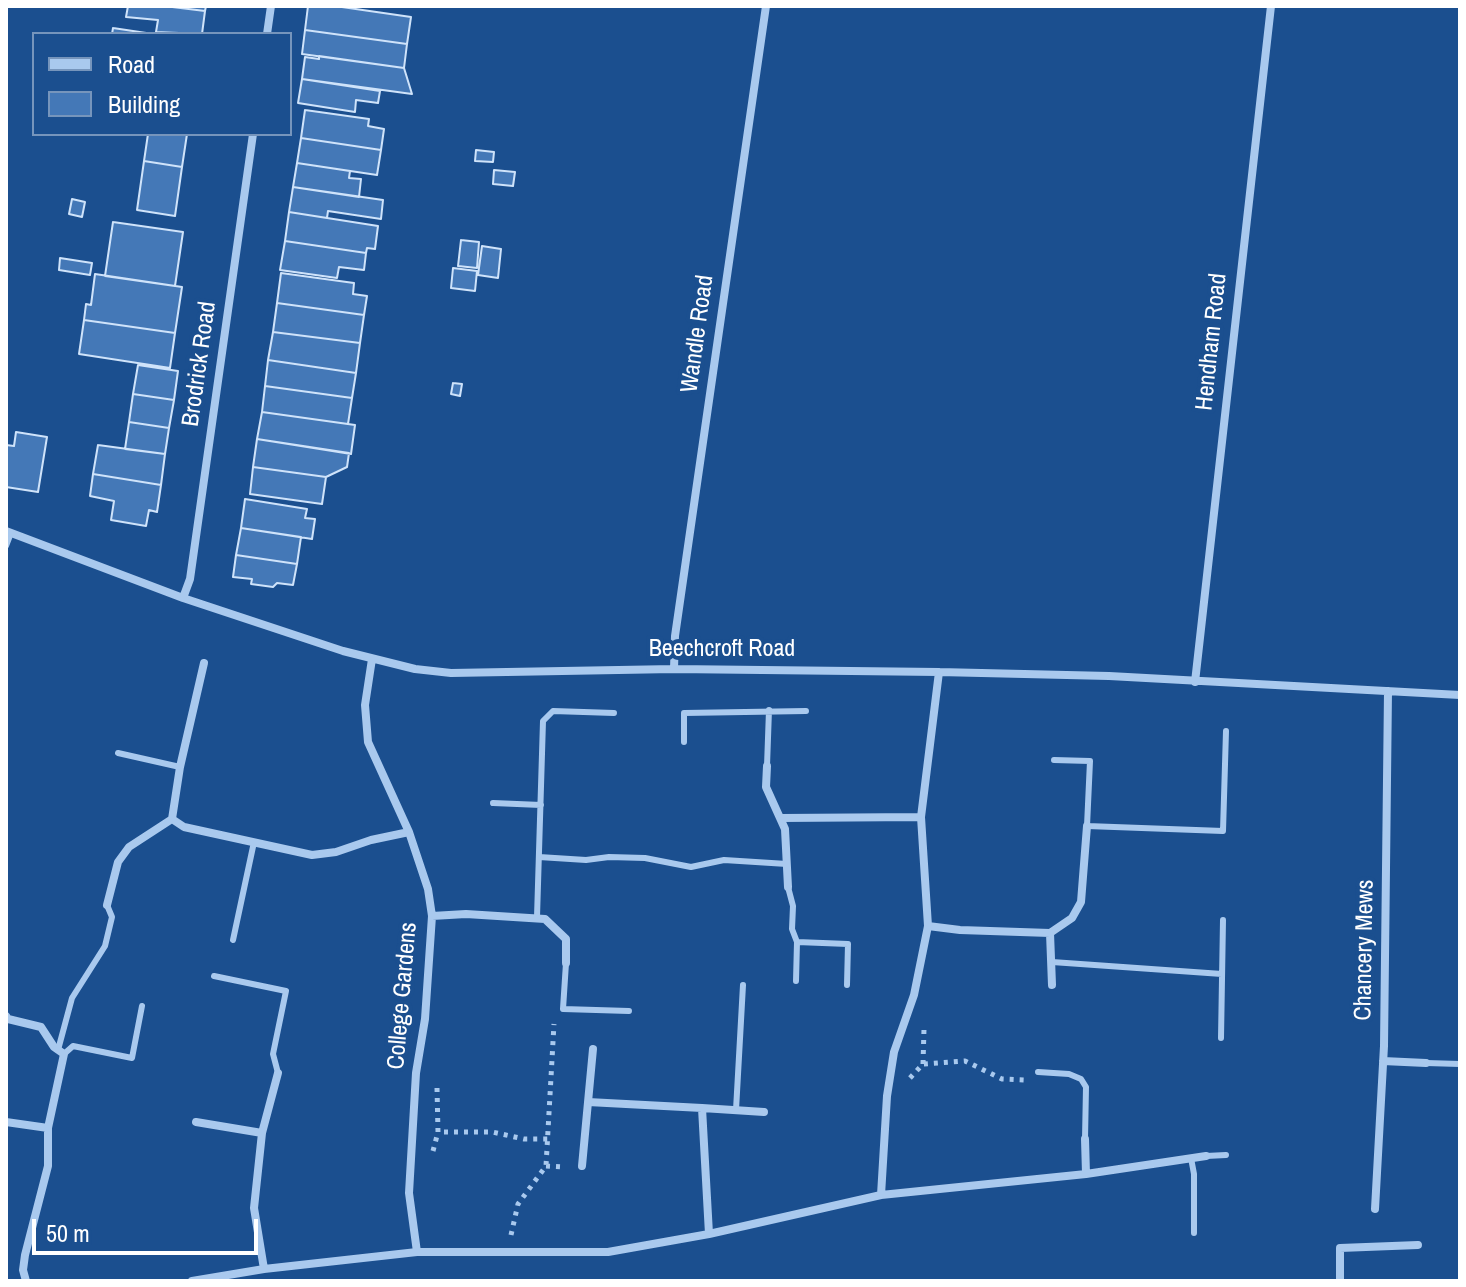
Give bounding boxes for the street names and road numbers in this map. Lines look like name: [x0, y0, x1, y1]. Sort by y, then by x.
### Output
street label: Hendham Road: [1190, 272, 1234, 412]
street label: Wandle Road: [675, 273, 721, 395]
street label: Brodrick Road: [177, 300, 223, 428]
street label: Beechcroft Road: [649, 636, 795, 664]
street label: Chancery Mews: [1349, 879, 1381, 1021]
street label: College Gardens: [382, 921, 424, 1071]

